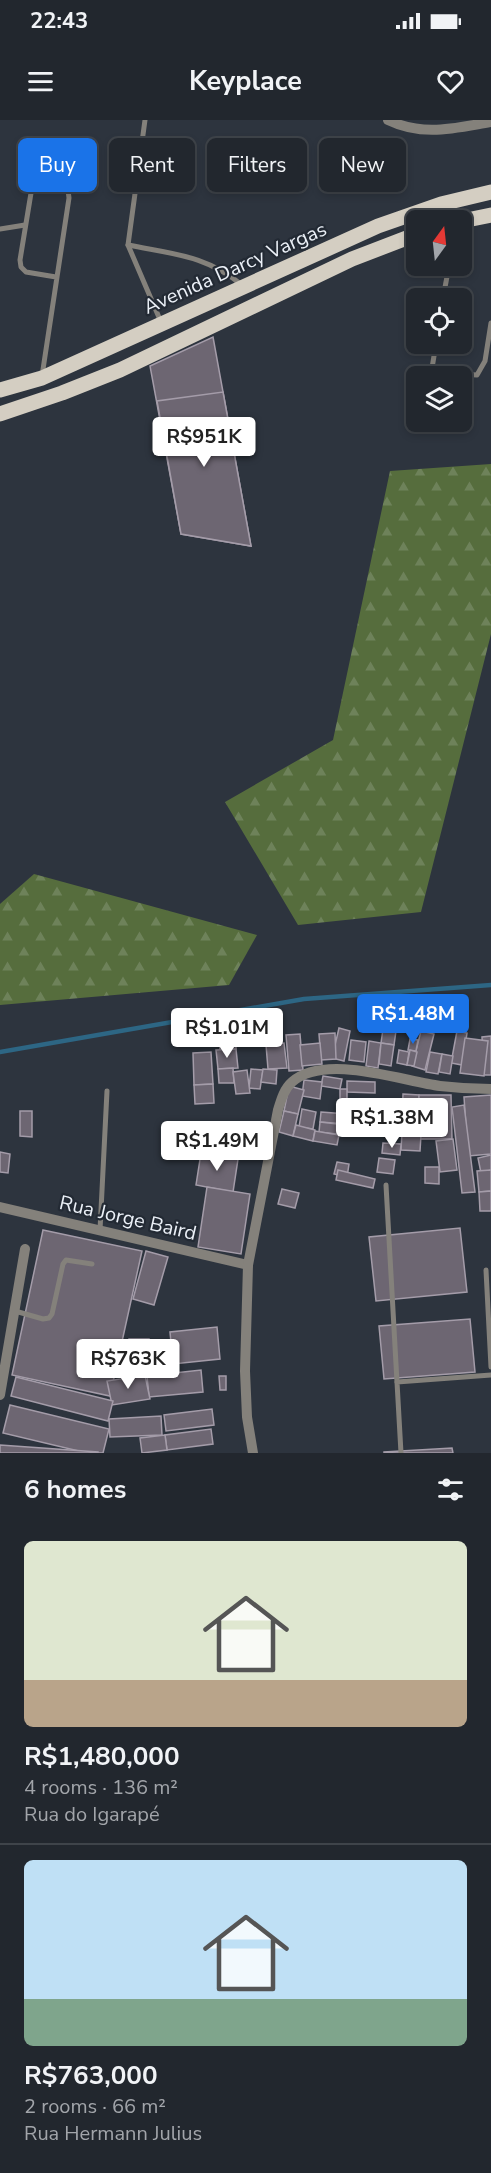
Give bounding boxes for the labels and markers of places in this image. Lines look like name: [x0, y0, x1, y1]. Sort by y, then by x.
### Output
pin: R$951K: [155, 417, 253, 468]
pin: R$1.48M: [358, 994, 468, 1045]
pin: R$1.01M: [172, 1008, 282, 1059]
pin: R$1.38M: [337, 1098, 447, 1149]
pin: R$1.49M: [162, 1121, 272, 1172]
pin: R$763K: [79, 1339, 177, 1390]

